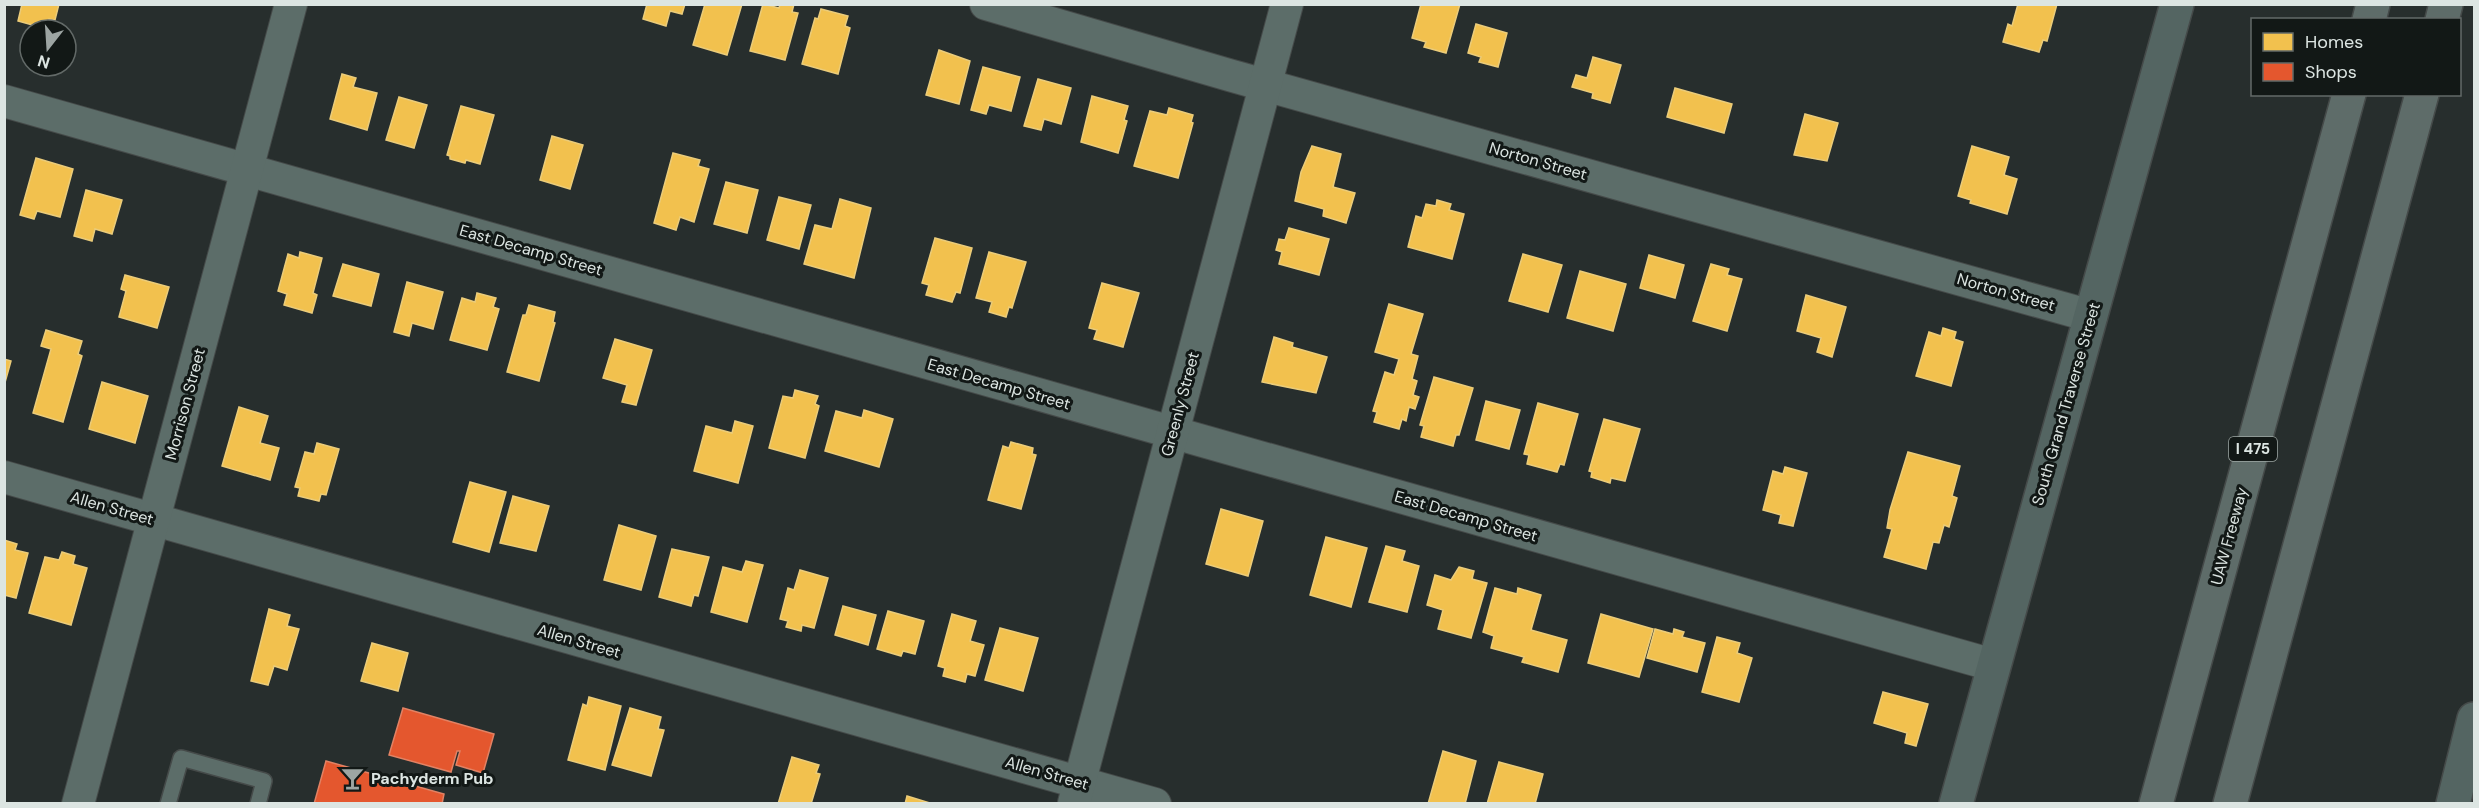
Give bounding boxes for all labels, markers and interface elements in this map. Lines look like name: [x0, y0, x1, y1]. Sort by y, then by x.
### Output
north arrow: [18, 18, 78, 78]
legend: [2251, 18, 2461, 96]
text: Homes: [2305, 30, 2363, 54]
text: N: [35, 50, 52, 74]
text: Shops: [2305, 60, 2357, 84]
street label: Norton Street: [1487, 137, 1589, 185]
street label: East Decamp Street: [457, 220, 605, 280]
street label: Norton Street: [1955, 268, 2057, 316]
street label: South Grand Traverse Street: [2027, 300, 2105, 508]
street label: Morrison Street: [160, 346, 210, 462]
street label: Greenly Street: [1156, 350, 1204, 458]
street label: East Decamp Street: [925, 354, 1073, 414]
road number: I 475: [2229, 437, 2277, 461]
street label: UAW Freeway: [2206, 485, 2252, 587]
street label: Allen Street: [68, 486, 156, 530]
street label: East Decamp Street: [1392, 486, 1540, 546]
street label: Allen Street: [535, 619, 623, 663]
street label: Allen Street: [1003, 751, 1091, 795]
bar icon: Pachyderm Pub: [340, 765, 366, 791]
place label: Pachyderm Pub: [371, 768, 494, 789]

